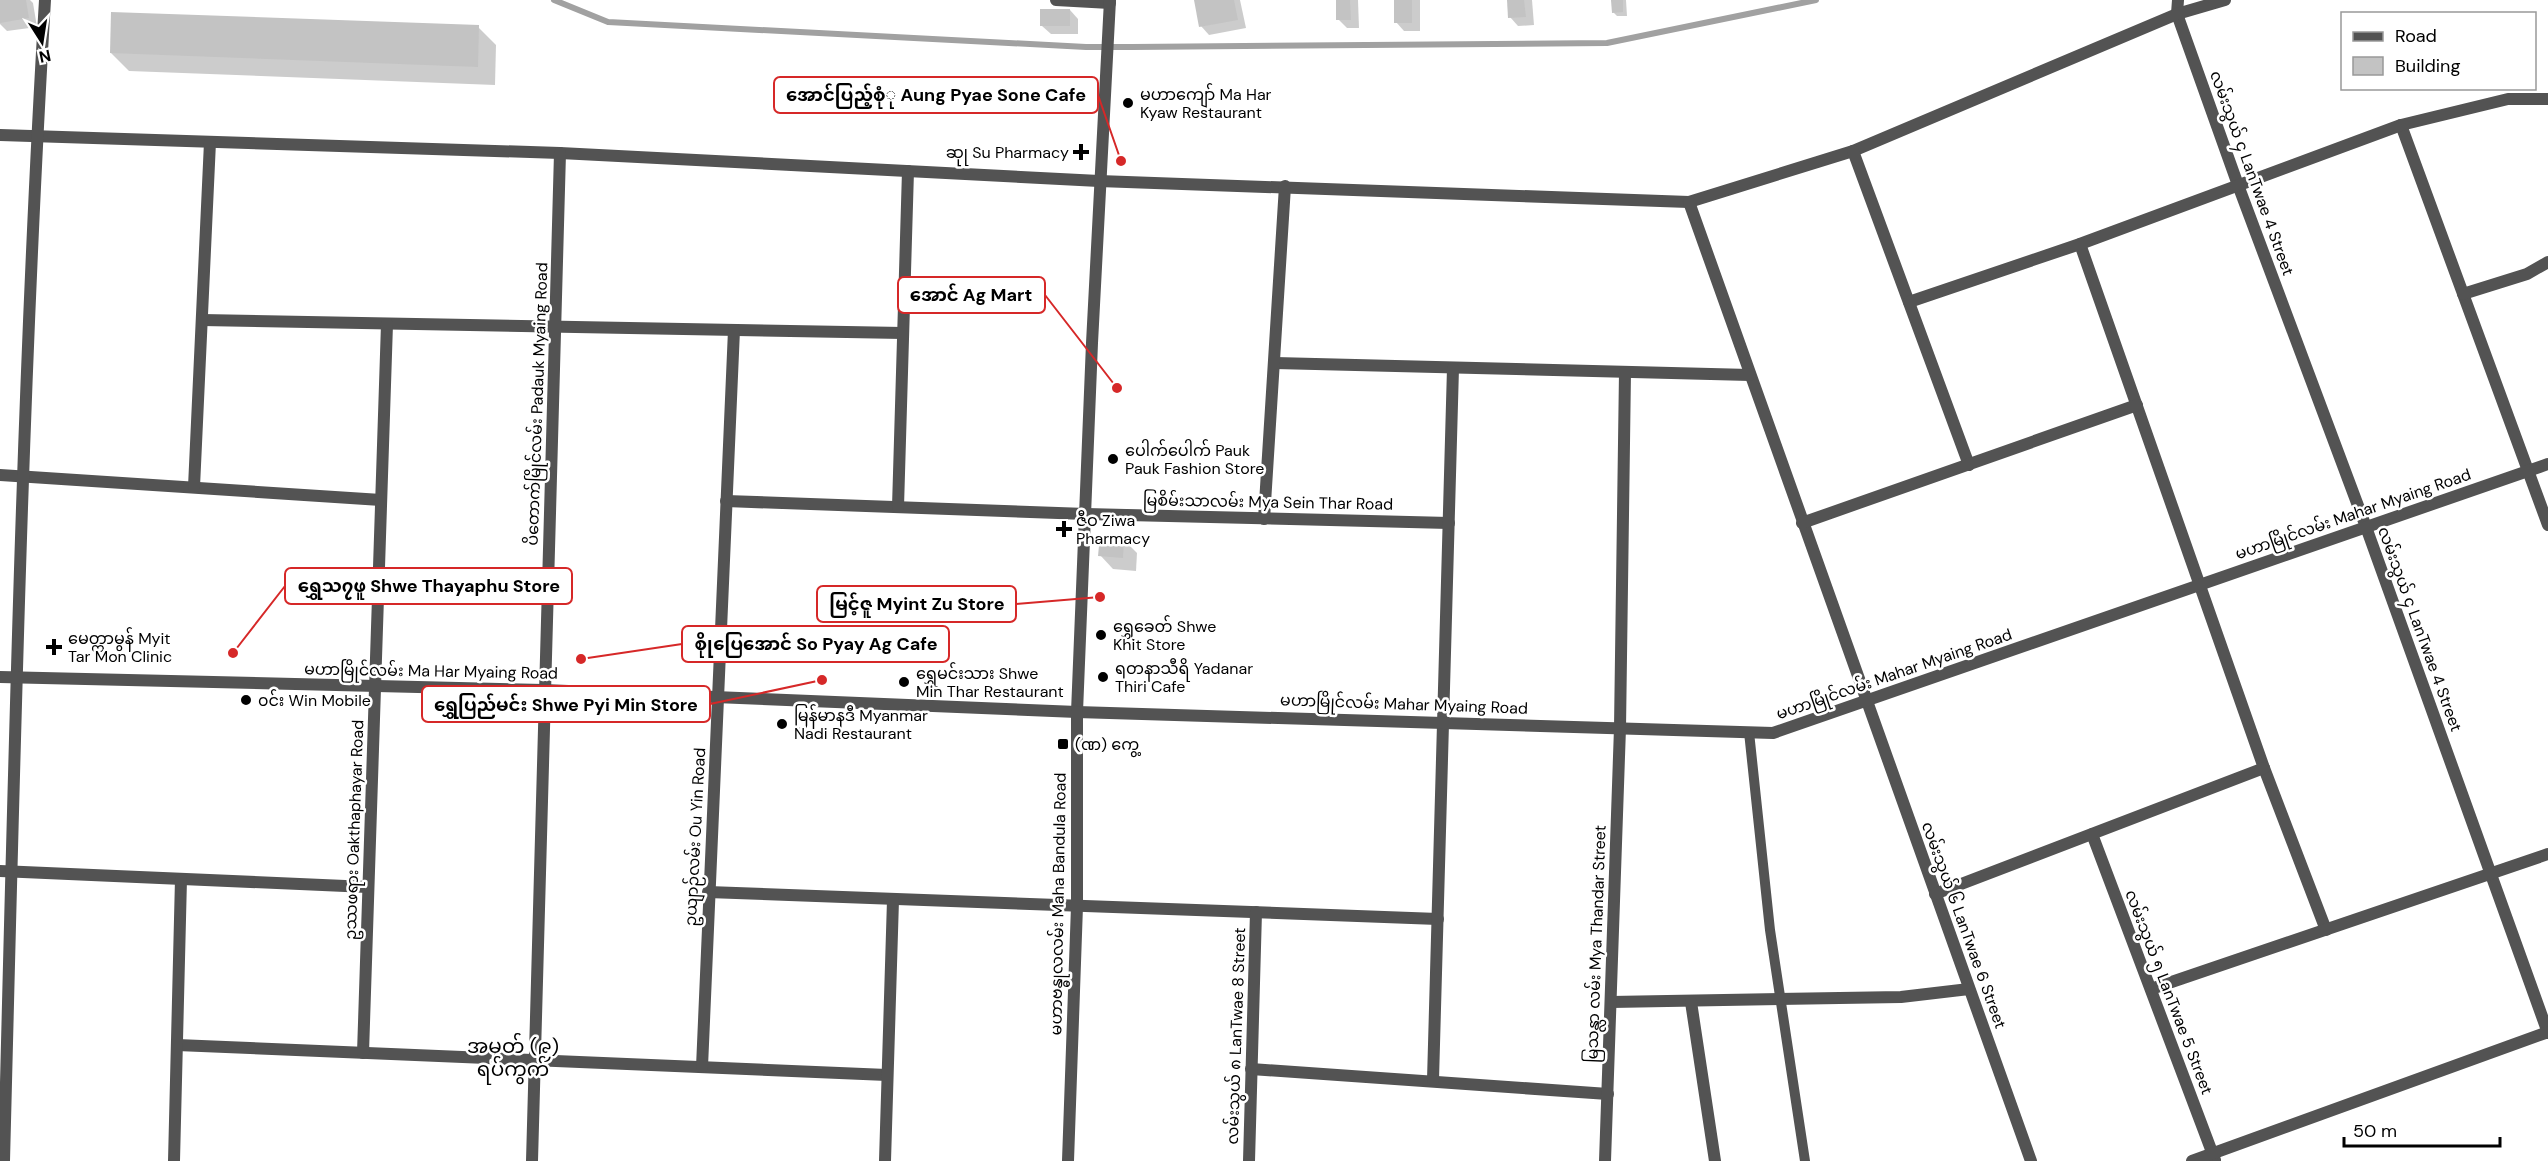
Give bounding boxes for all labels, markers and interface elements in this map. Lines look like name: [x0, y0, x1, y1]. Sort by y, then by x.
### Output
north arrow: [12, 12, 72, 72]
legend: [2341, 12, 2536, 90]
text: Road: [2395, 24, 2437, 48]
text: N: [37, 45, 53, 68]
text: Building: [2395, 54, 2460, 78]
street label: လမ်းသွယ် ၄ LanTwae 4 Street: [2202, 67, 2300, 279]
callout: အောင်ပြည့်စုံု Aung Pyae Sone Cafe: [774, 77, 1098, 113]
text: အောင်ပြည့်စုံု Aung Pyae Sone Cafe: [786, 83, 1086, 109]
place label: မဟာကျော် Ma Har Kyaw Restaurant: [1140, 83, 1272, 123]
marker: မဟာကျော် Ma Har Kyaw Restaurant: [1121, 96, 1135, 110]
place label: ဆုု Su Pharmacy: [946, 142, 1069, 167]
marker: ဆုု Su Pharmacy: [1074, 145, 1088, 159]
street label: ပိတောက်မြိုင်လမ်း Padauk Myaing Road: [521, 262, 555, 546]
callout: အောင် Ag Mart: [898, 277, 1045, 313]
text: အောင် Ag Mart: [910, 283, 1032, 307]
place label: ပေါက်ပေါက် Pauk Pauk Fashion Store: [1125, 439, 1264, 479]
marker: ပေါက်ပေါက် Pauk Pauk Fashion Store: [1106, 452, 1120, 466]
street label: မဟာမြိုင်လမ်း Mahar Myaing Road: [2232, 463, 2475, 567]
street label: မြစိမ်းသာလမ်း Mya Sein Thar Road: [1143, 488, 1393, 518]
place label: ဇီဝ Ziwa Pharmacy: [1076, 510, 1150, 549]
marker: ဇီဝ Ziwa Pharmacy: [1057, 522, 1071, 536]
street label: လမ်းသွယ် ၄ LanTwae 4 Street: [2370, 523, 2468, 735]
callout: ရွှေသ၇ဖူ Shwe Thayaphu Store: [285, 568, 572, 604]
text: ရွှေသ၇ဖူ Shwe Thayaphu Store: [298, 574, 560, 600]
callout: မြင့်ဇူ Myint Zu Store: [817, 586, 1016, 622]
text: မြင့်ဇူ Myint Zu Store: [829, 592, 1005, 618]
place label: ရွှေခေတ် Shwe Khit Store: [1113, 615, 1216, 655]
street label: မဟာမြိုင်လမ်း Mahar Myaing Road: [1773, 623, 2016, 727]
callout: စိုုပြေအောင် So Pyay Ag Cafe: [682, 626, 949, 662]
place label: မေတ္တာမွန် Myit Tar Mon Clinic: [68, 627, 172, 667]
marker: ရွှေခေတ် Shwe Khit Store: [1094, 628, 1108, 642]
text: စိုုပြေအောင် So Pyay Ag Cafe: [695, 632, 938, 658]
marker: မေတ္တာမွန် Myit Tar Mon Clinic: [45, 638, 63, 656]
street label: မဟာမြိုင်လမ်း Ma Har Myaing Road: [304, 657, 558, 687]
place label: ရတနာသီရိ Yadanar Thiri Cafe: [1115, 658, 1253, 697]
place label: ရွှေမင်းသား Shwe Min Thar Restaurant: [916, 662, 1064, 702]
marker: ရတနာသီရိ Yadanar Thiri Cafe: [1096, 670, 1110, 684]
marker: ရွှေမင်းသား Shwe Min Thar Restaurant: [897, 675, 911, 689]
callout: ရွှေပြည်မင်း Shwe Pyi Min Store: [422, 686, 710, 722]
street label: မဟာမြိုင်လမ်း Mahar Myaing Road: [1280, 688, 1528, 722]
place label: ၀င်း Win Mobile: [258, 689, 371, 711]
marker: ၀င်း Win Mobile: [239, 693, 253, 707]
text: ရွှေပြည်မင်း Shwe Pyi Min Store: [434, 693, 698, 719]
place label: မြန်မာနဒီ Myanmar Nadi Restaurant: [794, 704, 928, 744]
marker: မြန်မာနဒီ Myanmar Nadi Restaurant: [775, 717, 789, 731]
street label: ဥဿဖရား Oakthaphayar Road: [340, 720, 371, 941]
place label: (ဏ) ကွေ့: [1075, 734, 1142, 758]
marker: (ဏ) ကွေ့: [1056, 737, 1070, 751]
street label: ဥယျာဉ်လမ်း Ou Yin Road: [679, 747, 713, 927]
street label: မဟာဗန္ဓုလလမ်း Maha Bandula Road: [1044, 773, 1074, 1036]
street label: လမ်းသွယ် ၆ LanTwae 6 Street: [1914, 818, 2012, 1032]
street label: မြသန္လာ လမ်း Mya Thandar Street: [1580, 825, 1614, 1063]
street label: လမ်းသွယ် ၅ LanTwae 5 Street: [2117, 886, 2219, 1098]
street label: လမ်းသွယ် ၈ LanTwae 8 Street: [1221, 927, 1253, 1145]
district label: အမှတ် (၉) ရပ်ကွက်: [467, 1032, 559, 1085]
scale bar: [2344, 1110, 2500, 1148]
text: 50 m: [2353, 1119, 2397, 1143]

